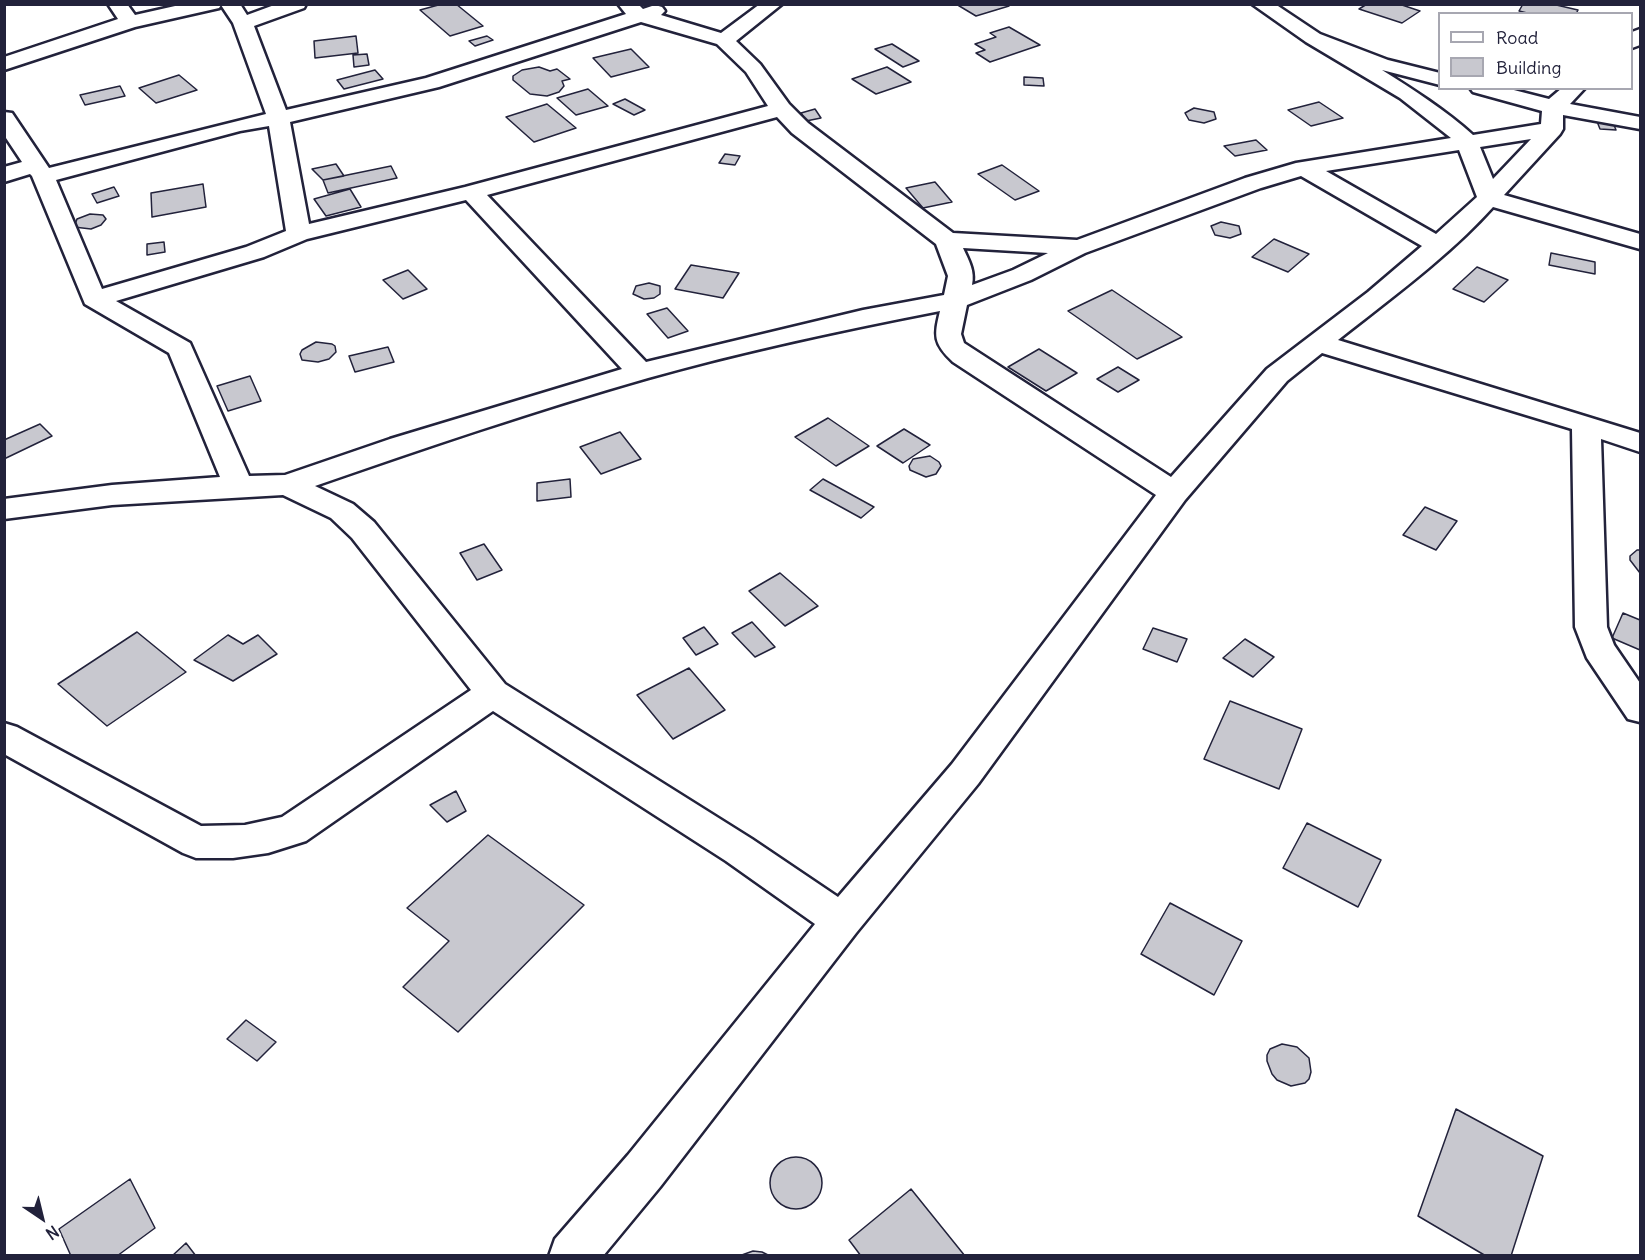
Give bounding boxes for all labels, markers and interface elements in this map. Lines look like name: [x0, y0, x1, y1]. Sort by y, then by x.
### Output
legend: [1438, 12, 1633, 90]
text: Road: [1496, 26, 1538, 49]
text: Building: [1496, 56, 1561, 79]
north arrow: [12, 1188, 72, 1248]
text: N: [42, 1221, 63, 1244]

